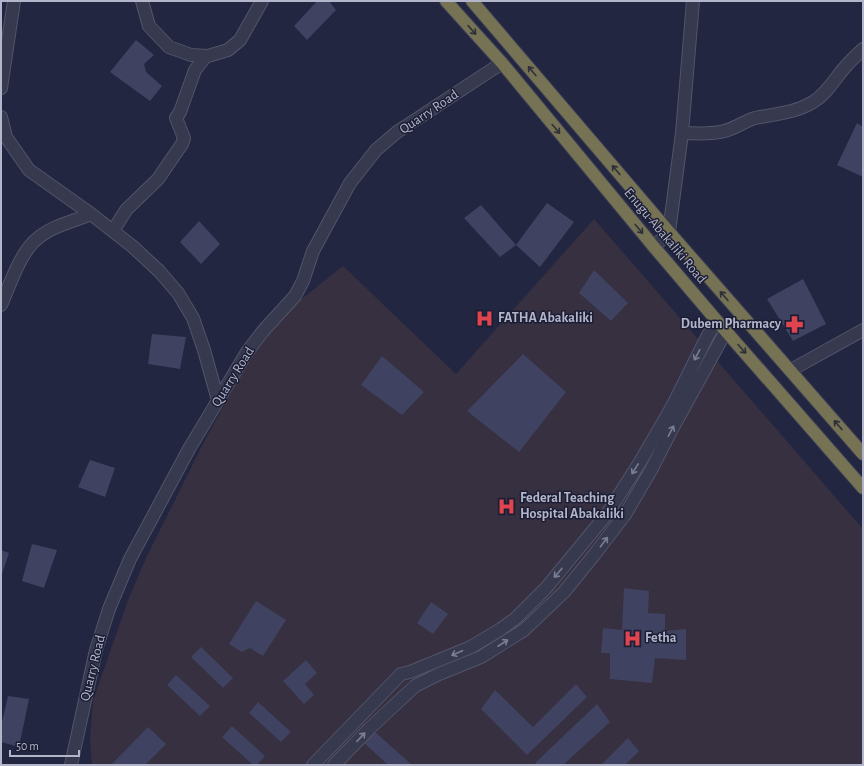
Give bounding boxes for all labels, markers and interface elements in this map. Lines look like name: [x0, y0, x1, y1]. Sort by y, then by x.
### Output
one-way arrow: [467, 25, 477, 35]
one-way arrow: [527, 66, 536, 76]
street label: Quarry Road: [397, 87, 461, 137]
one-way arrow: [552, 124, 561, 135]
one-way arrow: [612, 165, 621, 176]
street label: Enugu-Abakaliki Road: [621, 186, 709, 286]
one-way arrow: [635, 224, 643, 235]
one-way arrow: [720, 290, 729, 301]
hospital icon: FATHA Abakaliki: [475, 308, 495, 328]
place label: FATHA Abakaliki: [498, 311, 593, 325]
pharmacy icon: Dubem Pharmacy: [784, 314, 804, 334]
place label: Dubem Pharmacy: [681, 317, 782, 331]
one-way arrow: [737, 344, 746, 354]
street label: Quarry Road: [209, 345, 257, 409]
one-way arrow: [693, 348, 700, 360]
one-way arrow: [833, 420, 842, 430]
one-way arrow: [668, 425, 675, 437]
one-way arrow: [631, 463, 639, 475]
place label: Federal Teaching Hospital Abakaliki: [520, 491, 624, 521]
hospital icon: Federal Teaching Hospital Abakaliki: [497, 496, 517, 516]
one-way arrow: [600, 537, 608, 548]
one-way arrow: [554, 568, 563, 579]
hospital icon: Fetha: [622, 628, 642, 648]
place label: Fetha: [645, 631, 677, 645]
street label: Quarry Road: [78, 633, 108, 703]
one-way arrow: [497, 639, 508, 647]
one-way arrow: [452, 650, 464, 657]
scale bar: [10, 732, 79, 758]
one-way arrow: [357, 732, 366, 742]
text: 50 m: [16, 740, 39, 752]

